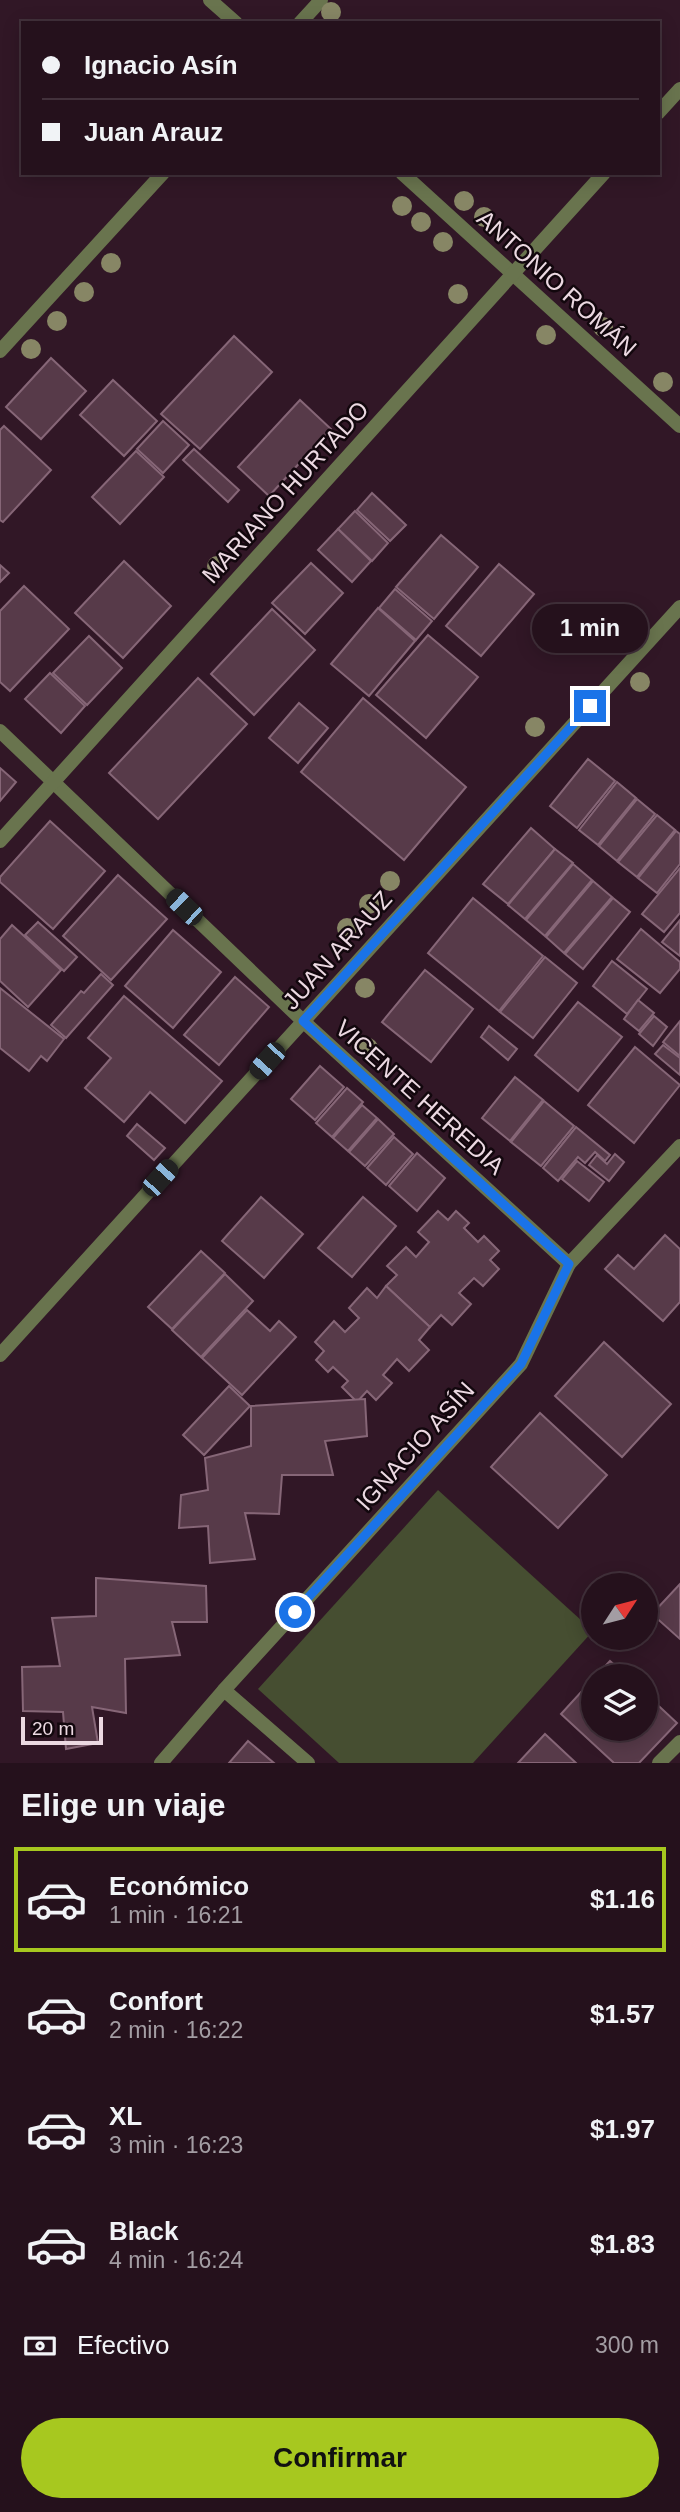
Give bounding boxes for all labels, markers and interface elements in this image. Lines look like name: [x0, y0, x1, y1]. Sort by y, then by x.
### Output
text: Ignacio Asín: [84, 50, 238, 80]
text: Juan Arauz: [84, 117, 223, 147]
street label: ANTONIO ROMÁN: [472, 204, 642, 362]
street label: MARIANO HURTADO: [196, 396, 374, 588]
callout: 1 min: [532, 604, 648, 654]
text: 1 min: [560, 615, 620, 641]
route end: [574, 690, 606, 722]
car: [162, 885, 207, 929]
street label: JUAN ARAUZ: [277, 885, 397, 1015]
street label: VICENTE HEREDIA: [330, 1014, 510, 1180]
car: [246, 1038, 289, 1084]
car: [139, 1155, 182, 1201]
street label: IGNACIO ASÍN: [351, 1377, 479, 1515]
north arrow: [581, 1573, 658, 1650]
map controls: [581, 1573, 658, 1741]
route start: [279, 1596, 311, 1628]
button: layers: [581, 1664, 658, 1741]
scale bar: [21, 1714, 103, 1746]
text: 20 m: [32, 1718, 74, 1739]
text: Elige un viaje: [21, 1787, 226, 1823]
icon: car: [25, 1868, 88, 1931]
text: Económico: [109, 1871, 249, 1901]
text: $1.16: [590, 1884, 655, 1914]
text: 1 min · 16:21: [109, 1902, 243, 1928]
icon: car: [25, 1983, 88, 2046]
text: Confort: [109, 1986, 203, 2016]
text: $1.57: [590, 1999, 655, 2029]
text: 2 min · 16:22: [109, 2017, 243, 2043]
icon: car: [25, 2098, 88, 2161]
text: XL: [109, 2101, 142, 2131]
text: $1.97: [590, 2114, 655, 2144]
text: 3 min · 16:23: [109, 2132, 243, 2158]
icon: car: [25, 2213, 88, 2276]
text: Black: [109, 2216, 178, 2246]
text: $1.83: [590, 2229, 655, 2259]
text: 4 min · 16:24: [109, 2247, 243, 2273]
icon: cash: [21, 2327, 59, 2365]
text: Efectivo: [77, 2330, 170, 2360]
text: 300 m: [595, 2332, 659, 2358]
button: Confirmar: [21, 2418, 659, 2498]

